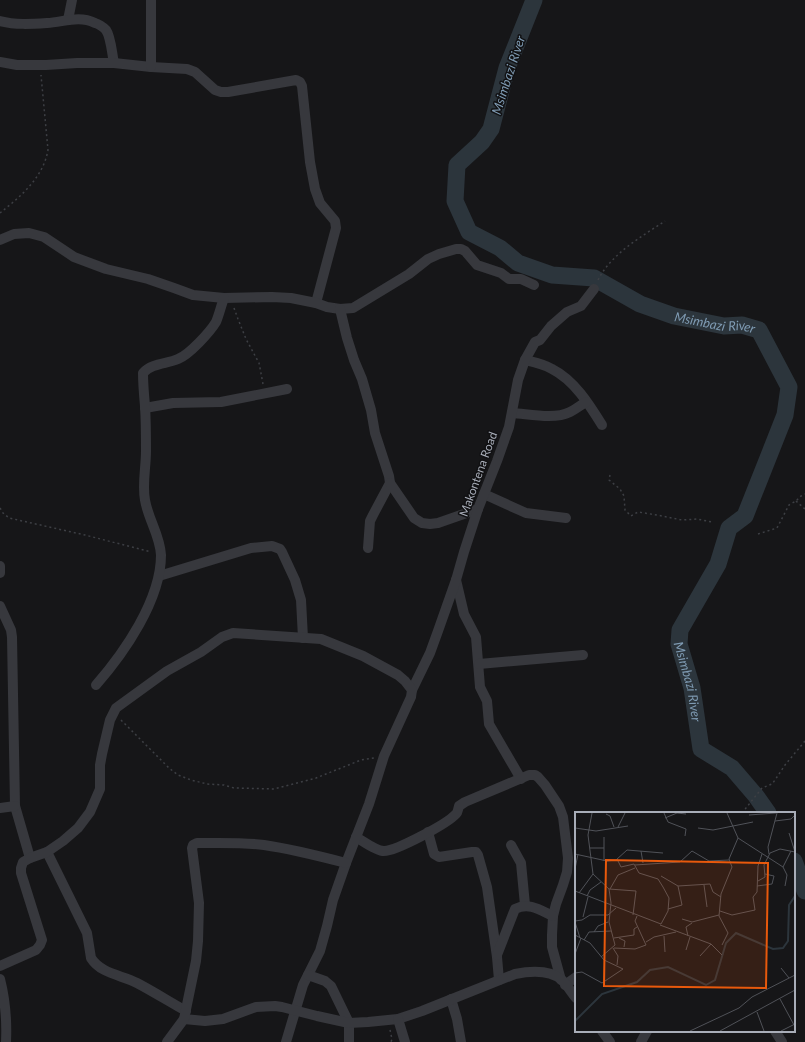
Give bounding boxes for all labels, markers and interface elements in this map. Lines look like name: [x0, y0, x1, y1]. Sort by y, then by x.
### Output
water label: Msimbazi River: [488, 33, 528, 116]
water label: Msimbazi River: [673, 308, 758, 337]
street label: Makontena Road: [456, 430, 500, 518]
water label: Msimbazi River: [671, 640, 705, 723]
inset map: [575, 812, 795, 1032]

